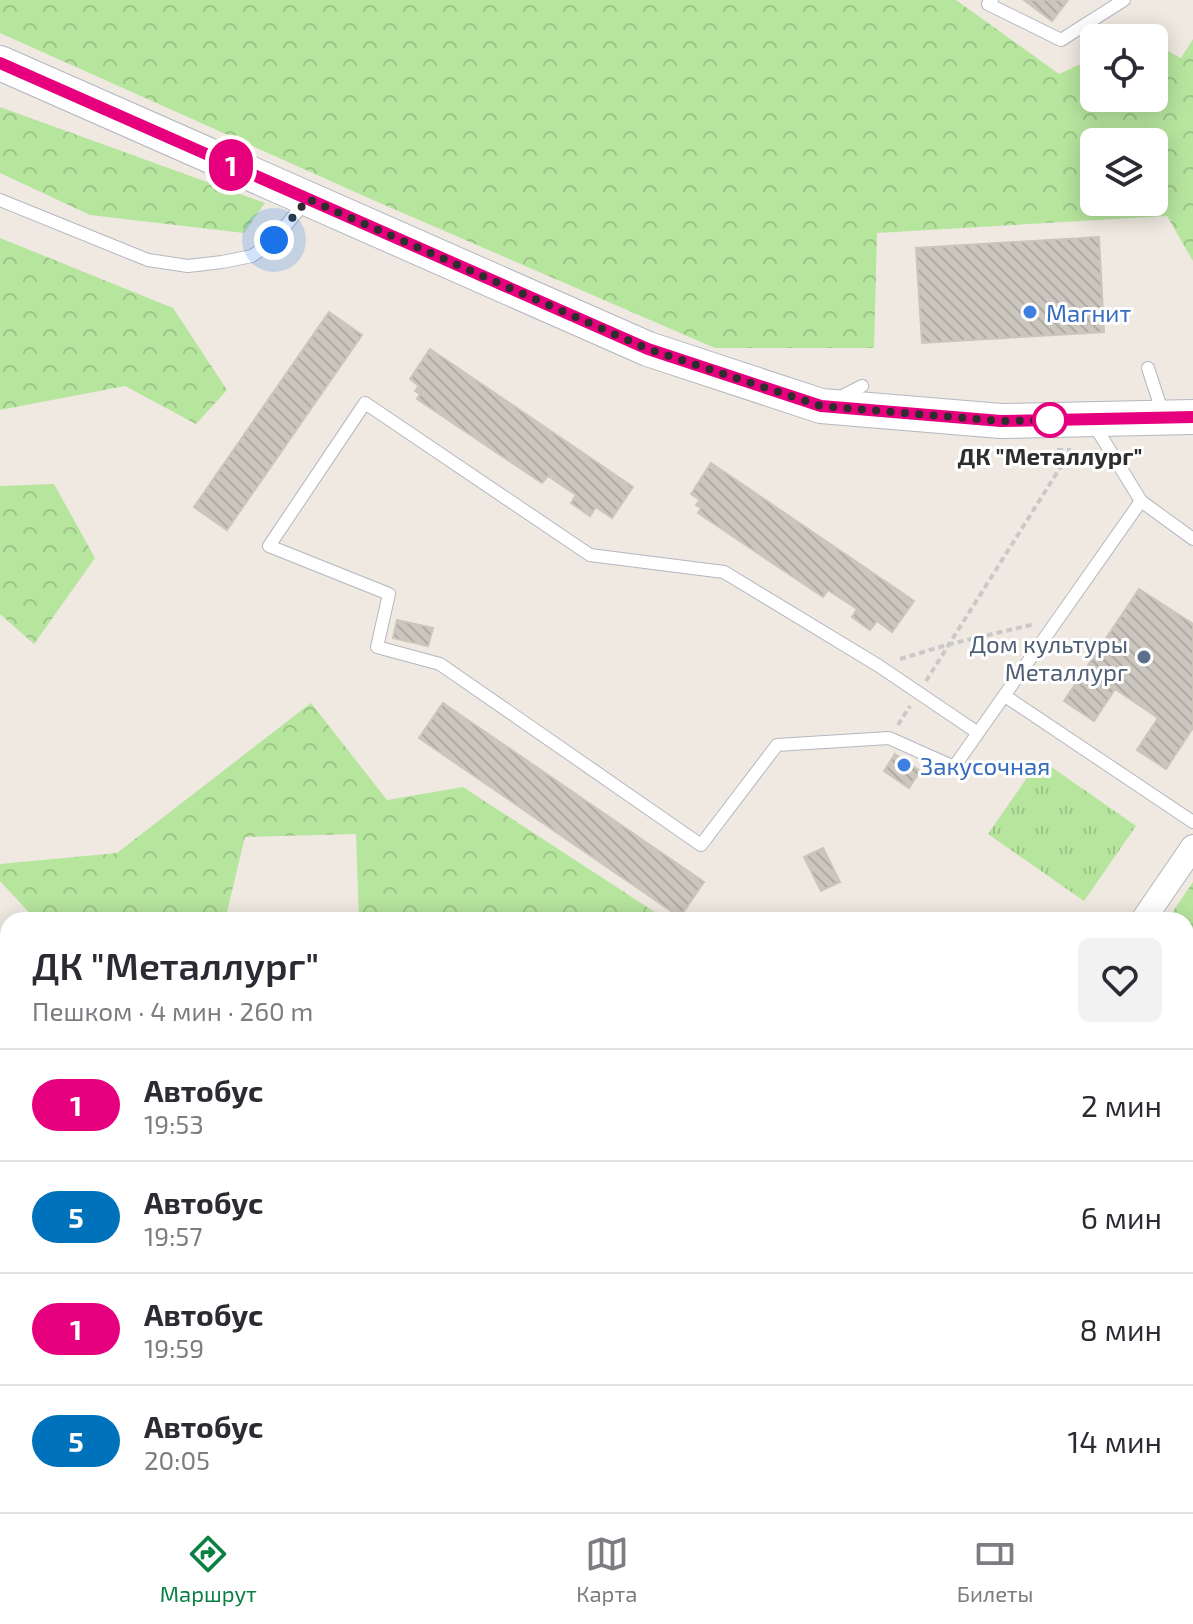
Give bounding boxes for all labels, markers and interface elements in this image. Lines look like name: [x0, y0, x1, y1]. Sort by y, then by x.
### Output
map controls: [1080, 24, 1168, 216]
button: locate: [1080, 24, 1168, 112]
button: layers: [1080, 128, 1168, 216]
line badge: 1: [205, 139, 257, 191]
text: 1: [225, 148, 237, 182]
your location: [254, 220, 294, 260]
place label: Магнит: [1046, 298, 1131, 327]
marker: Магнит: [1021, 303, 1039, 321]
marker: ДК "Металлург": [1033, 403, 1067, 437]
place label: ДК "Металлург": [957, 441, 1143, 470]
place label: Дом культуры Металлург: [969, 629, 1128, 687]
marker: Дом культуры Металлург: [1135, 648, 1153, 666]
place label: Закусочная: [920, 751, 1050, 781]
marker: Закусочная: [895, 756, 913, 774]
button: heart: [1078, 938, 1162, 1022]
text: ДК "Металлург": [32, 942, 319, 988]
text: Пешком · 4 мин · 260 m: [32, 995, 313, 1026]
text: Автобус: [144, 1072, 263, 1108]
text: 2 мин: [1081, 1087, 1162, 1123]
text: 1: [70, 1088, 82, 1122]
text: 19:53: [144, 1108, 204, 1139]
text: Автобус: [144, 1184, 263, 1220]
text: 6 мин: [1081, 1199, 1162, 1235]
text: 5: [68, 1200, 84, 1234]
text: 19:57: [144, 1220, 203, 1251]
text: Автобус: [144, 1296, 263, 1332]
text: 8 мин: [1080, 1311, 1162, 1347]
text: 1: [70, 1312, 82, 1346]
text: 19:59: [144, 1332, 204, 1363]
text: Автобус: [144, 1408, 263, 1444]
text: 14 мин: [1067, 1423, 1162, 1459]
text: 5: [68, 1424, 84, 1458]
text: 20:05: [144, 1444, 210, 1475]
tab: Маршрут: [160, 1532, 257, 1606]
tab: Карта: [576, 1532, 637, 1606]
tab: Билеты: [957, 1532, 1033, 1606]

